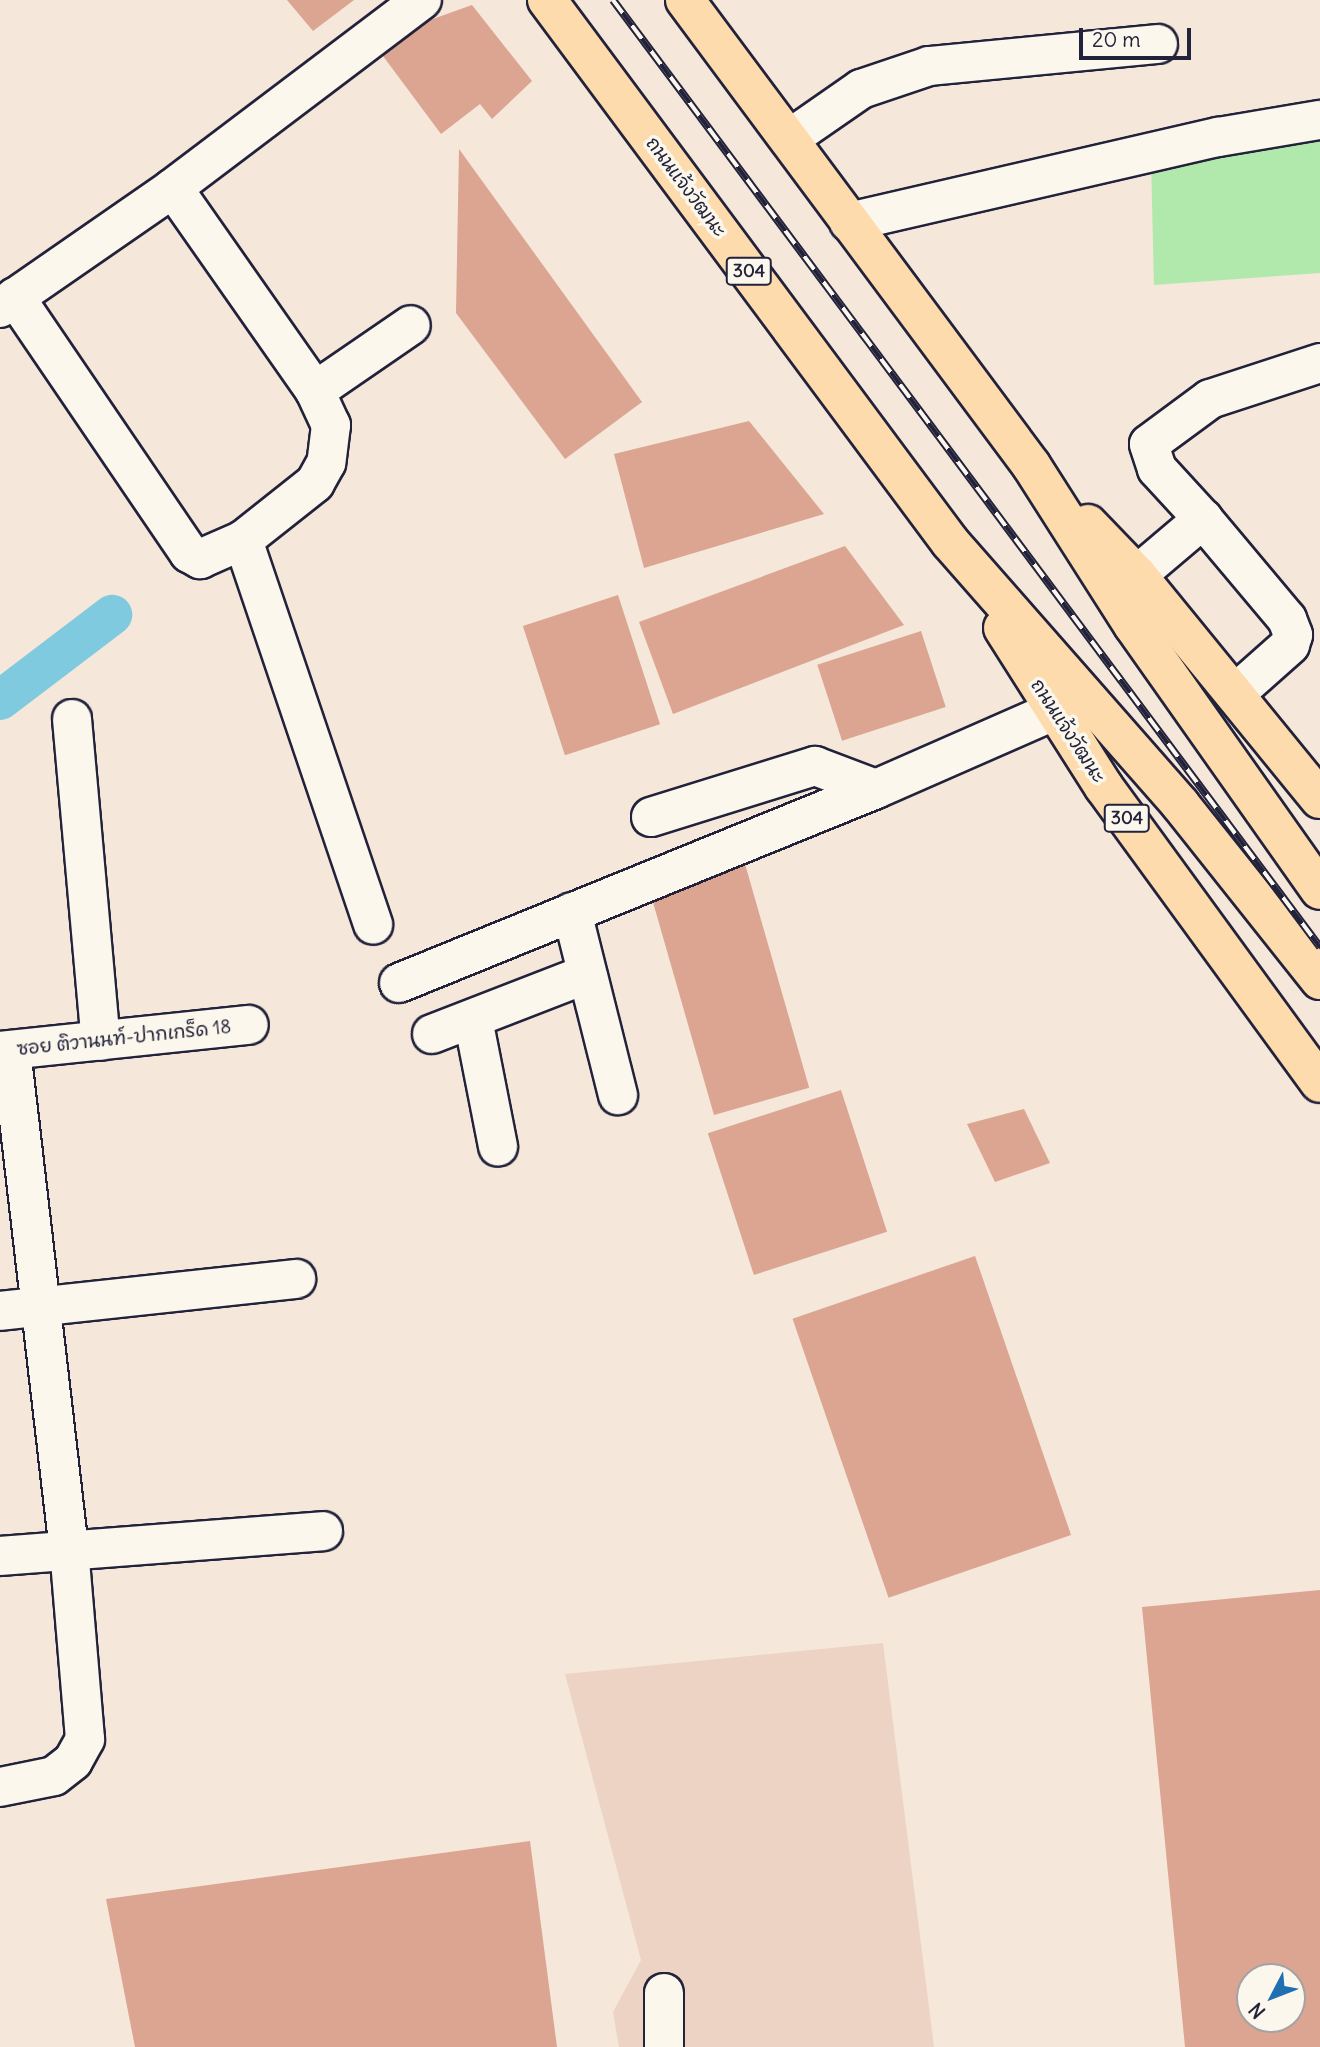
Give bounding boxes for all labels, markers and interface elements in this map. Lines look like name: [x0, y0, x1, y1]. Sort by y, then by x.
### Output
scale bar: [1082, 14, 1194, 58]
text: 20 m: [1092, 26, 1141, 53]
street label: ถนนแจ้งวัฒนะ: [641, 132, 731, 242]
road number: 304: [724, 256, 774, 286]
street label: ถนนแจ้งวัฒนะ: [1026, 675, 1110, 787]
road number: 304: [1102, 804, 1152, 832]
street label: ซอย ติวานนท์-ปากเกร็ด 18: [16, 1015, 232, 1061]
north arrow: [1236, 1963, 1306, 2033]
text: N: [1244, 1998, 1270, 2024]

